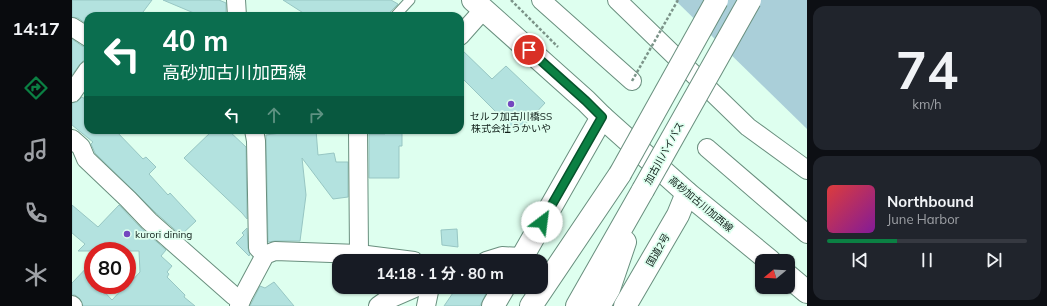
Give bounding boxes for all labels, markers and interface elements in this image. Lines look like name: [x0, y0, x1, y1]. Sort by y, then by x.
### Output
text: 14:17: [12, 17, 60, 40]
text: 40 m: [162, 23, 228, 58]
icon: left: [96, 28, 148, 80]
pin: [512, 33, 546, 67]
text: 74: [896, 37, 958, 102]
icon: arrive: [518, 39, 540, 61]
text: 高砂加古川加西線: [162, 61, 306, 84]
icon: directions: [22, 74, 50, 102]
text: km/h: [912, 96, 942, 112]
marker: セルフ加古川橋SS 株式会社うかいや: [506, 99, 516, 109]
icon: left: [221, 104, 243, 126]
icon: ahead: [263, 104, 285, 126]
icon: right: [305, 104, 327, 126]
place label: セルフ加古川橋SS 株式会社うかいや: [470, 110, 552, 135]
street label: 加古川バイパス: [641, 119, 687, 187]
icon: music: [22, 136, 50, 164]
street label: 高砂加古川加西線: [666, 173, 736, 235]
text: Northbound: [887, 192, 974, 211]
icon: phone: [22, 199, 50, 227]
position arrow: [521, 201, 563, 243]
text: June Harbor: [887, 211, 959, 227]
place label: kurori dining: [135, 228, 192, 241]
marker: kurori dining: [122, 229, 132, 239]
street label: 国道2号: [643, 231, 673, 269]
speed limit sign: 80: [84, 242, 136, 294]
icon: previous: [849, 249, 871, 271]
icon: pause: [916, 249, 938, 271]
icon: next: [983, 249, 1005, 271]
north arrow: [755, 254, 795, 294]
map controls: [755, 254, 795, 294]
icon: climate: [22, 261, 50, 289]
text: 14:18 · 1 分 · 80 m: [376, 264, 504, 283]

